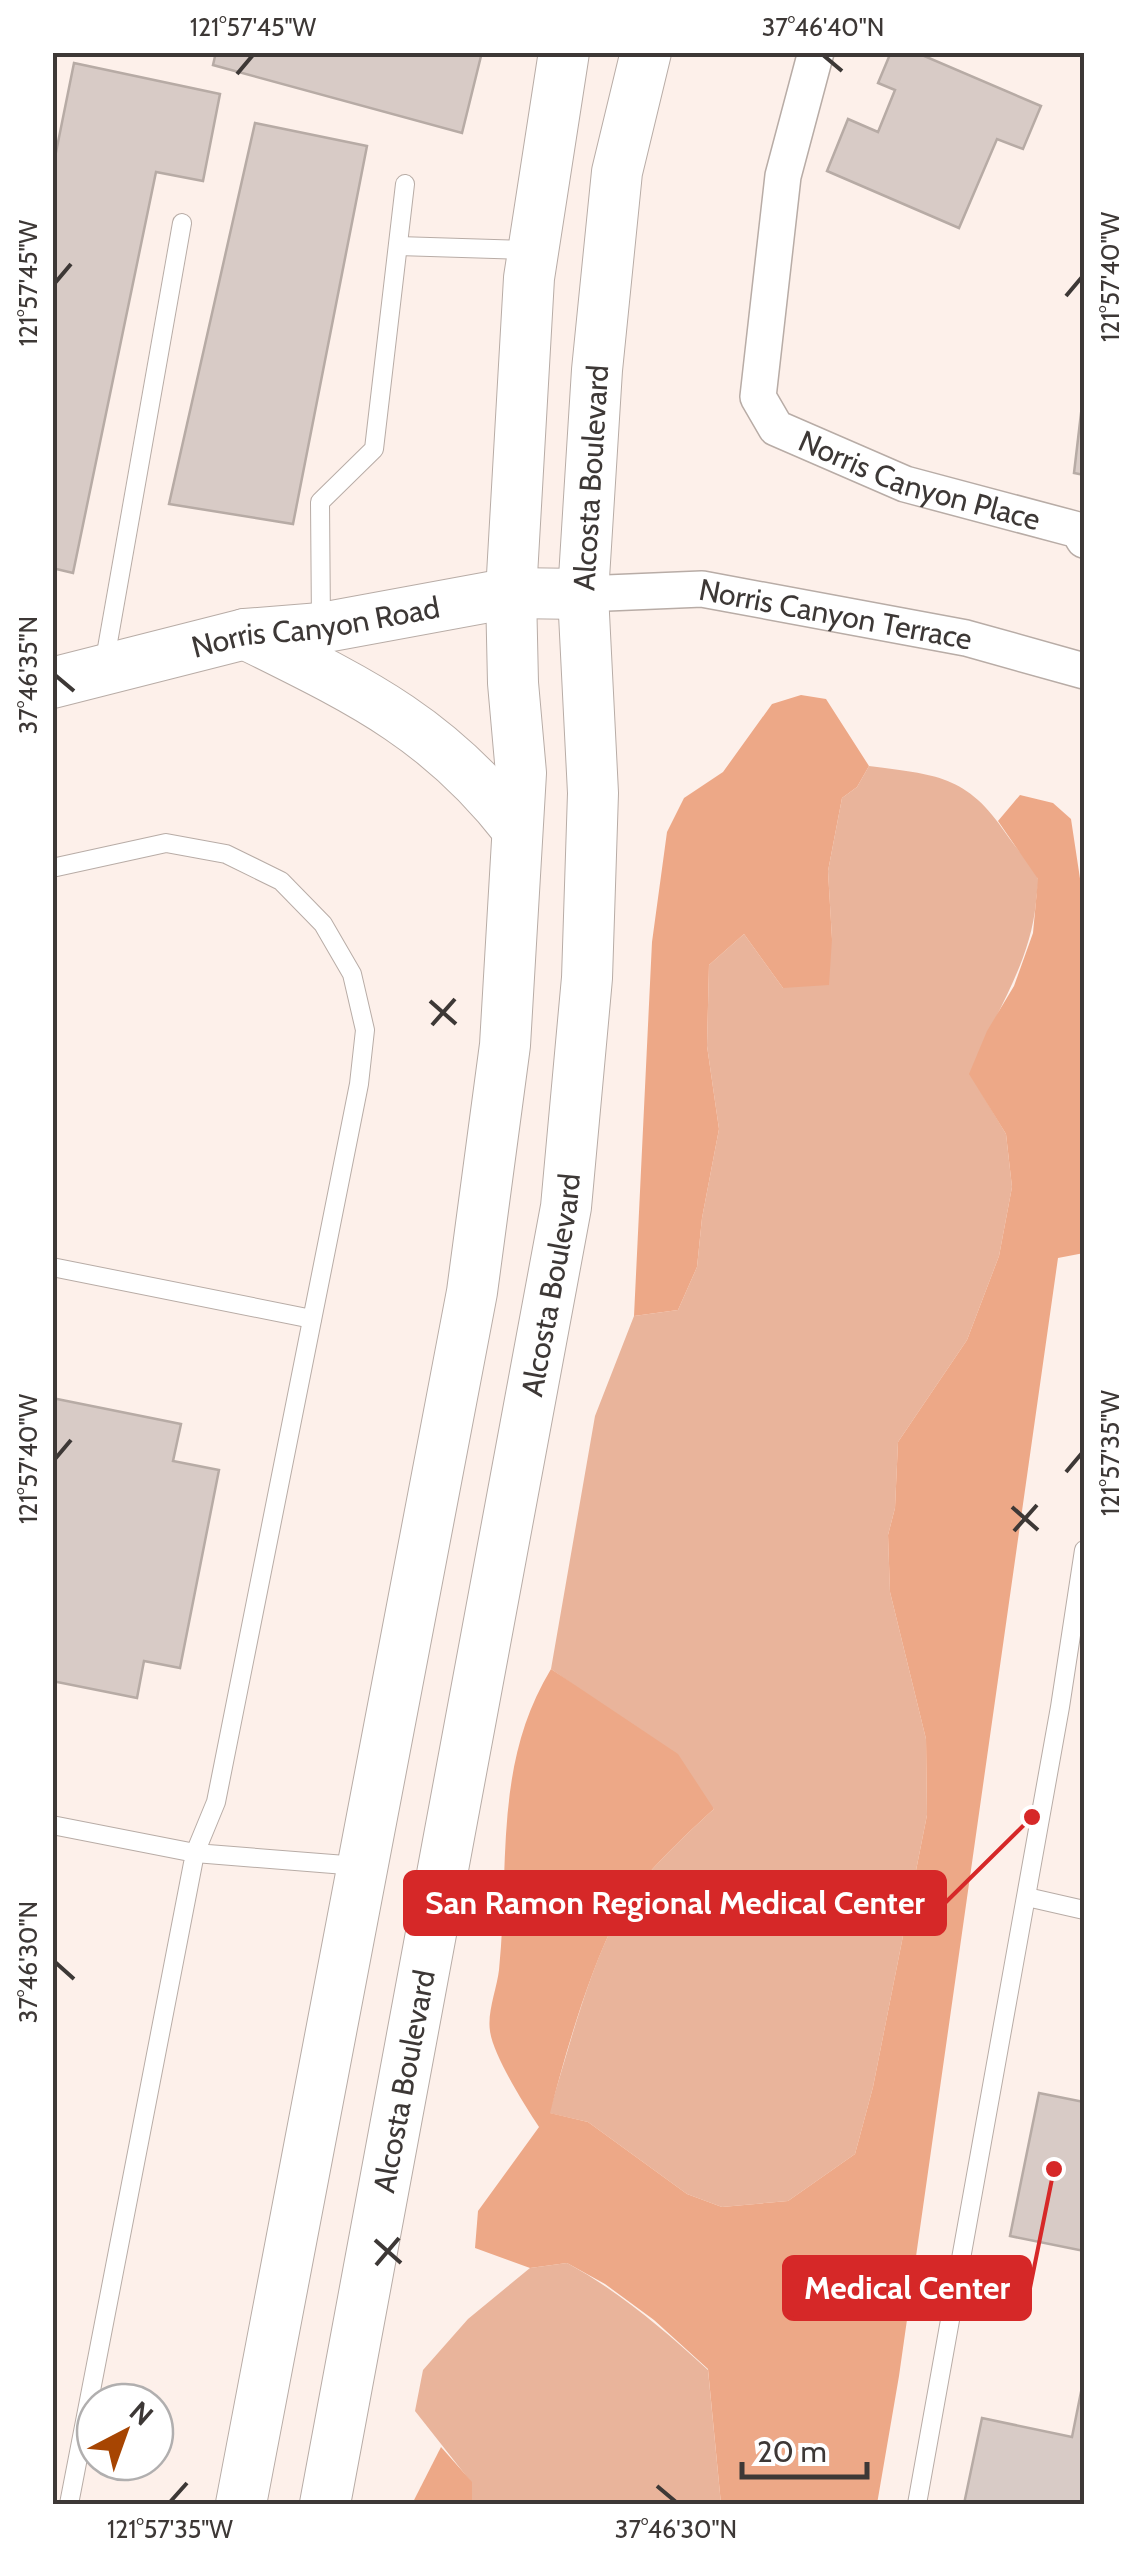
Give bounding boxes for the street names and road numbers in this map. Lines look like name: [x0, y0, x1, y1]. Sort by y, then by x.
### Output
street label: Alcosta Boulevard: [565, 364, 616, 592]
street label: Norris Canyon Place: [793, 422, 1044, 538]
street label: Norris Canyon Terrace: [696, 570, 975, 657]
street label: Norris Canyon Road: [187, 588, 443, 665]
street label: Alcosta Boulevard: [513, 1172, 588, 1399]
street label: Alcosta Boulevard: [365, 1967, 442, 2196]

